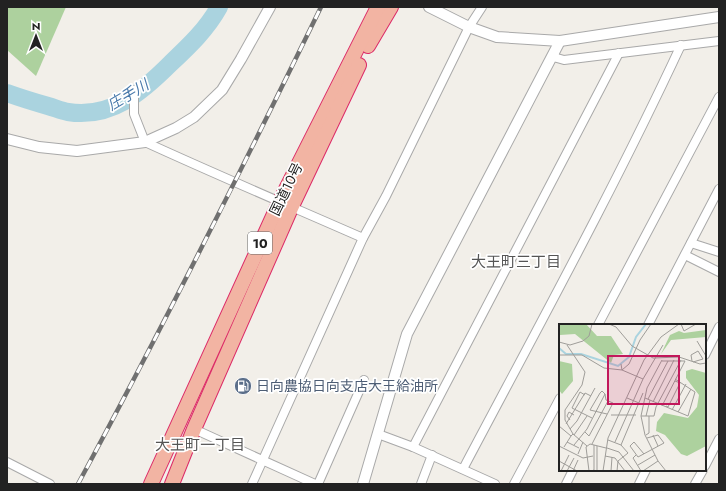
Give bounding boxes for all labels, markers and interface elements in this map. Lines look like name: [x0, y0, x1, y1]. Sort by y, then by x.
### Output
north arrow: [16, 16, 56, 56]
text: N: [32, 18, 40, 34]
water label: 庄手川: [103, 73, 155, 116]
street label: 国道10号: [265, 159, 307, 219]
road number: 10: [248, 232, 272, 254]
district label: 大王町三丁目: [471, 251, 561, 273]
inset map: [559, 324, 706, 471]
fuel station icon: 日向農協日向支店大王給油所: [233, 376, 253, 396]
place label: 日向農協日向支店大王給油所: [256, 376, 438, 396]
district label: 大王町一丁目: [155, 434, 245, 456]

